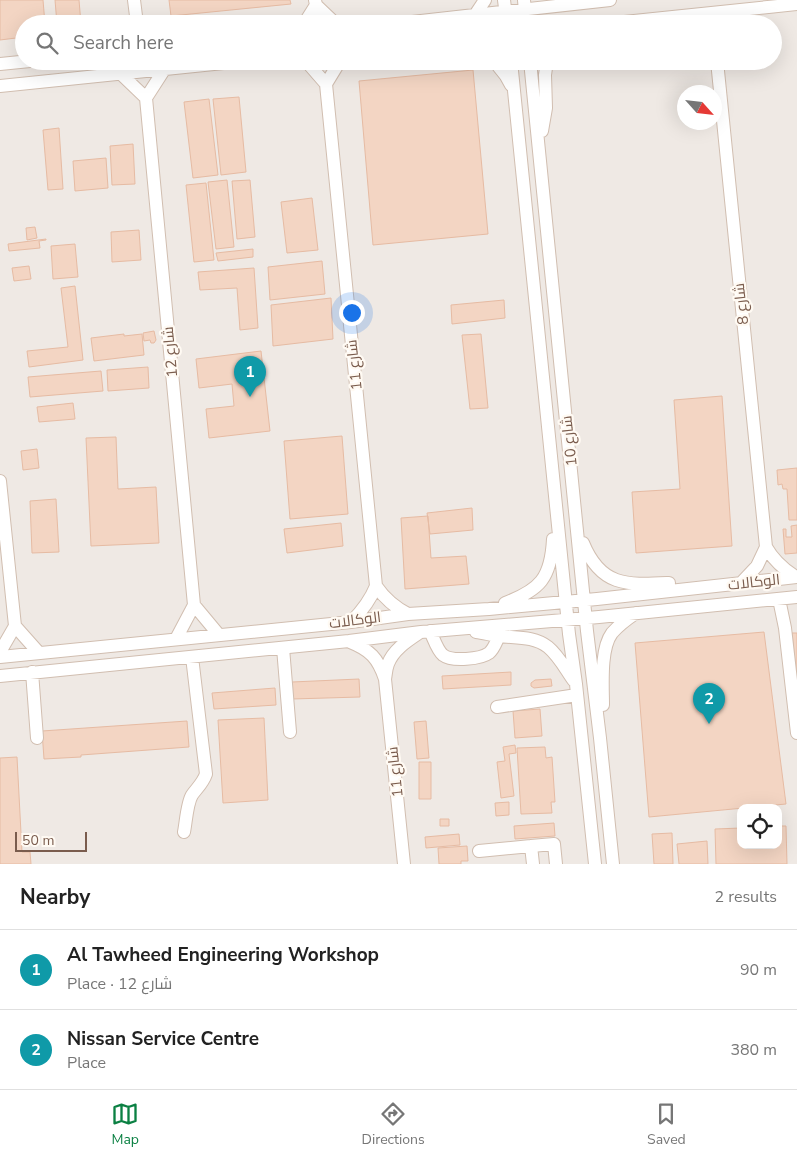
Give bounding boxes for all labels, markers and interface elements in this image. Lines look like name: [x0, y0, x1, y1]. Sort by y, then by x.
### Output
search box: [15, 15, 782, 70]
icon: search: [33, 29, 61, 57]
text: Search here: [73, 30, 174, 56]
north arrow: [677, 85, 722, 130]
street label: شارع 8: [729, 282, 754, 326]
your location: [339, 300, 365, 326]
street label: شارع 12: [158, 326, 183, 378]
street label: شارع 11: [341, 339, 368, 391]
pin: 1: [234, 356, 266, 397]
street label: شارع 10: [556, 415, 583, 467]
street label: الوكالات: [727, 569, 781, 595]
street label: الوكالات: [328, 607, 382, 633]
pin: 2: [693, 683, 725, 724]
street label: شارع 11: [382, 746, 409, 798]
map controls: [737, 804, 782, 849]
button: locate: [737, 804, 782, 849]
scale bar: [15, 829, 88, 852]
text: 50 m: [22, 831, 54, 850]
text: Nearby: [20, 883, 90, 911]
text: 2 results: [715, 886, 777, 908]
text: Al Tawheed Engineering Workshop: [67, 942, 379, 968]
text: 1: [31, 959, 41, 981]
text: 90 m: [740, 959, 777, 981]
text: Place · شارع 12: [67, 973, 172, 995]
text: Nissan Service Centre: [67, 1026, 259, 1052]
text: 2: [31, 1039, 41, 1061]
text: 380 m: [730, 1039, 777, 1061]
text: Place: [67, 1052, 106, 1074]
tab: Map: [111, 1100, 139, 1149]
tab: Directions: [362, 1100, 425, 1149]
tab: Saved: [647, 1100, 686, 1149]

